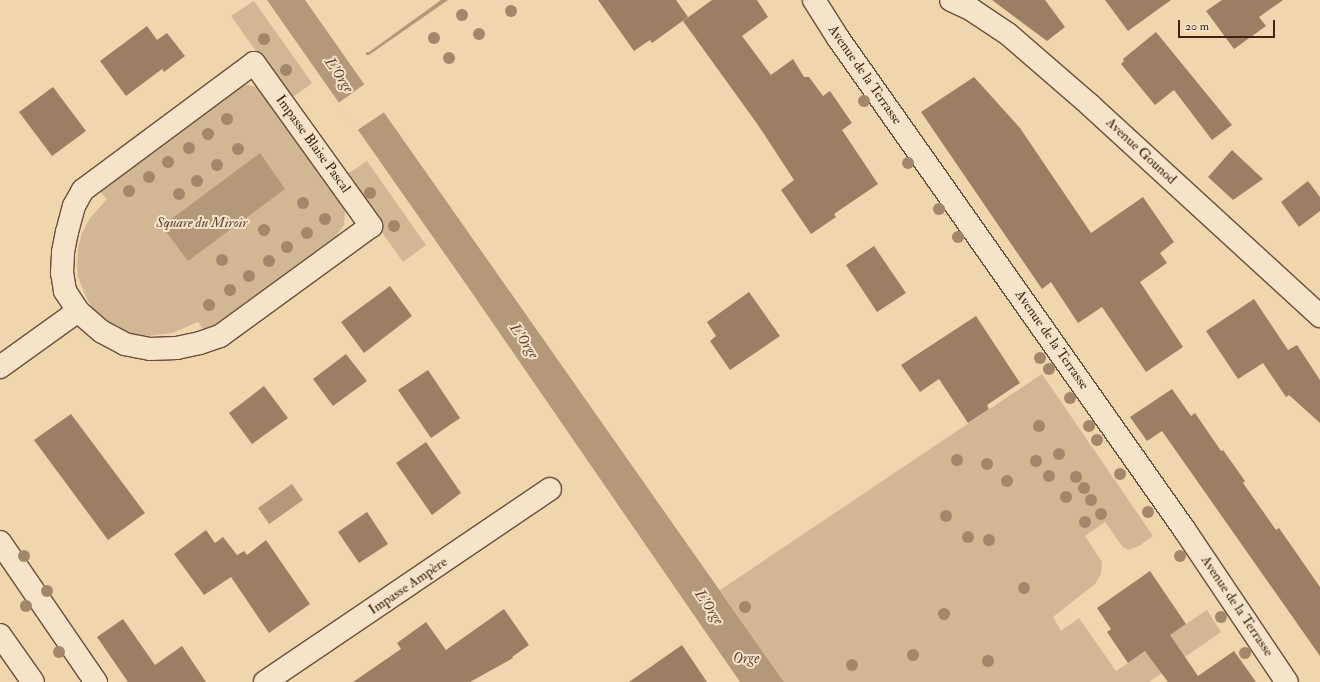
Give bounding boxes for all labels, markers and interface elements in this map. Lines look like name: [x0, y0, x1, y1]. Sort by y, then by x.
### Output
scale bar: [1180, 12, 1277, 38]
text: 20 m: [1185, 19, 1209, 34]
street label: Avenue de la Terrasse: [824, 22, 906, 128]
water label: L'Orge: [320, 54, 358, 96]
street label: Impasse Blaise Pascal: [272, 92, 354, 196]
street label: Avenue Gounod: [1102, 114, 1180, 188]
park label: Square du Miroir: [156, 215, 248, 231]
street label: Avenue de la Terrasse: [1011, 287, 1093, 393]
water label: L'Orge: [505, 320, 543, 362]
street label: Impasse Ampère: [365, 553, 451, 619]
street label: Avenue de la Terrasse: [1197, 553, 1277, 659]
water label: L'Orge: [690, 586, 728, 628]
water label: Orge: [733, 650, 759, 668]

